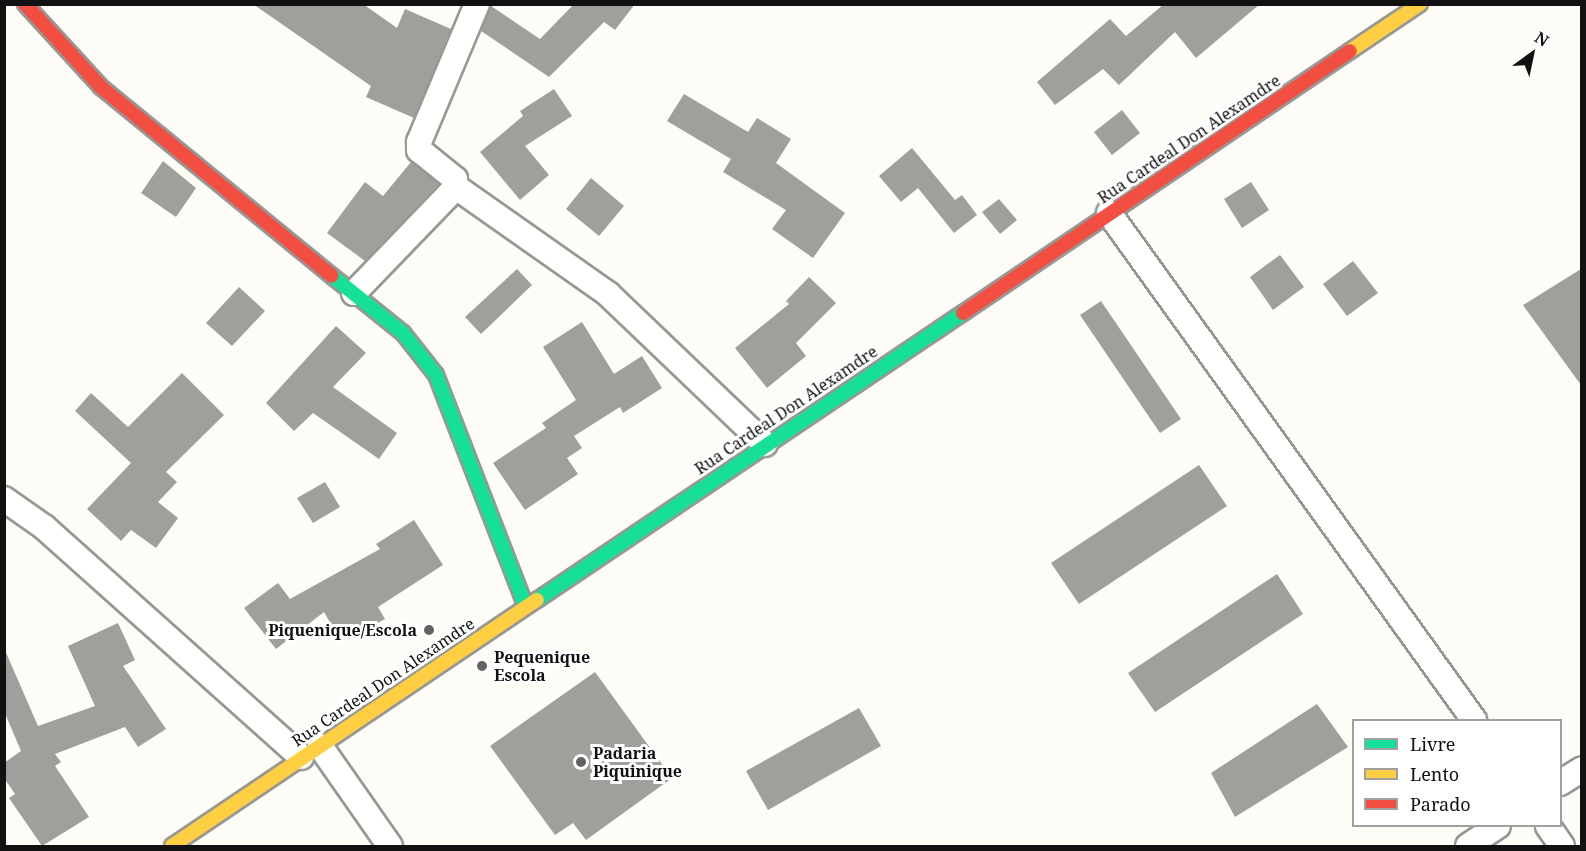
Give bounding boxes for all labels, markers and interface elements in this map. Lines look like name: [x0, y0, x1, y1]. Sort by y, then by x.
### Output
north arrow: [1502, 24, 1562, 84]
text: N: [1531, 26, 1553, 52]
street label: Rua Cardeal Don Alexamdre: [1094, 71, 1284, 207]
street label: Rua Cardeal Don Alexamdre: [691, 342, 881, 478]
street label: Rua Cardeal Don Alexamdre: [288, 614, 478, 750]
place label: Piquenique/Escola: [268, 620, 417, 640]
marker: Piquenique/Escola: [422, 623, 436, 637]
place label: Pequenique Escola: [494, 647, 590, 685]
marker: Pequenique Escola: [475, 659, 489, 673]
legend: [1352, 719, 1562, 827]
text: Livre: [1410, 732, 1456, 756]
place label: Padaria Piquinique: [593, 743, 682, 781]
marker: Padaria Piquinique: [574, 755, 588, 769]
text: Lento: [1410, 762, 1459, 786]
text: Parado: [1410, 792, 1471, 816]

